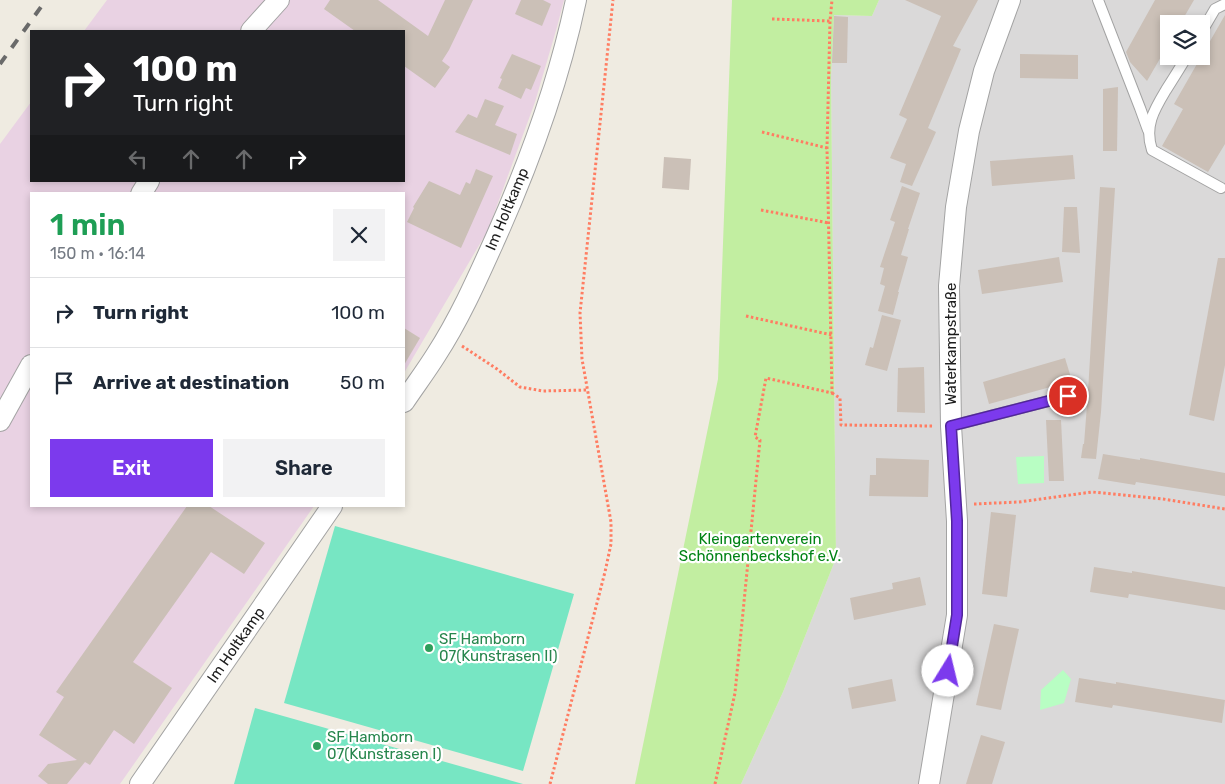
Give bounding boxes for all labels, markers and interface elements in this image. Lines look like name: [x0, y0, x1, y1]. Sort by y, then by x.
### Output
map controls: [1160, 15, 1210, 65]
button: layers: [1160, 15, 1210, 65]
text: 100 m: [133, 48, 238, 90]
icon: right: [50, 50, 115, 115]
text: Turn right: [133, 90, 233, 117]
icon: left: [124, 145, 152, 173]
icon: ahead: [177, 145, 205, 173]
icon: ahead: [230, 145, 258, 173]
icon: right: [283, 145, 311, 173]
street label: Im Holtkamp: [482, 165, 533, 253]
text: 1 min: [50, 207, 125, 243]
button: close: [333, 209, 385, 261]
text: 150 m · 16:14: [50, 244, 145, 263]
street label: Waterkampstraße: [942, 283, 960, 405]
icon: right: [50, 299, 78, 327]
text: Turn right: [93, 301, 188, 324]
text: 100 m: [331, 301, 385, 324]
icon: arrive: [50, 369, 78, 397]
text: Arrive at destination: [93, 371, 289, 394]
text: 50 m: [340, 371, 385, 394]
pin: [1047, 375, 1089, 417]
icon: arrive: [1054, 382, 1082, 410]
button: Exit: [50, 439, 213, 497]
button: Share: [223, 439, 385, 497]
park label: Kleingartenverein Schönnenbeckshof e.V.: [679, 530, 841, 565]
street label: Im Holtkamp: [203, 604, 269, 686]
place label: SF Hamborn 07(Kunstrasen II): [439, 630, 558, 665]
marker: SF Hamborn 07(Kunstrasen II): [423, 642, 435, 654]
position arrow: [921, 644, 973, 696]
place label: SF Hamborn 07(Kunstrasen I): [327, 728, 441, 763]
marker: SF Hamborn 07(Kunstrasen I): [311, 740, 323, 752]

